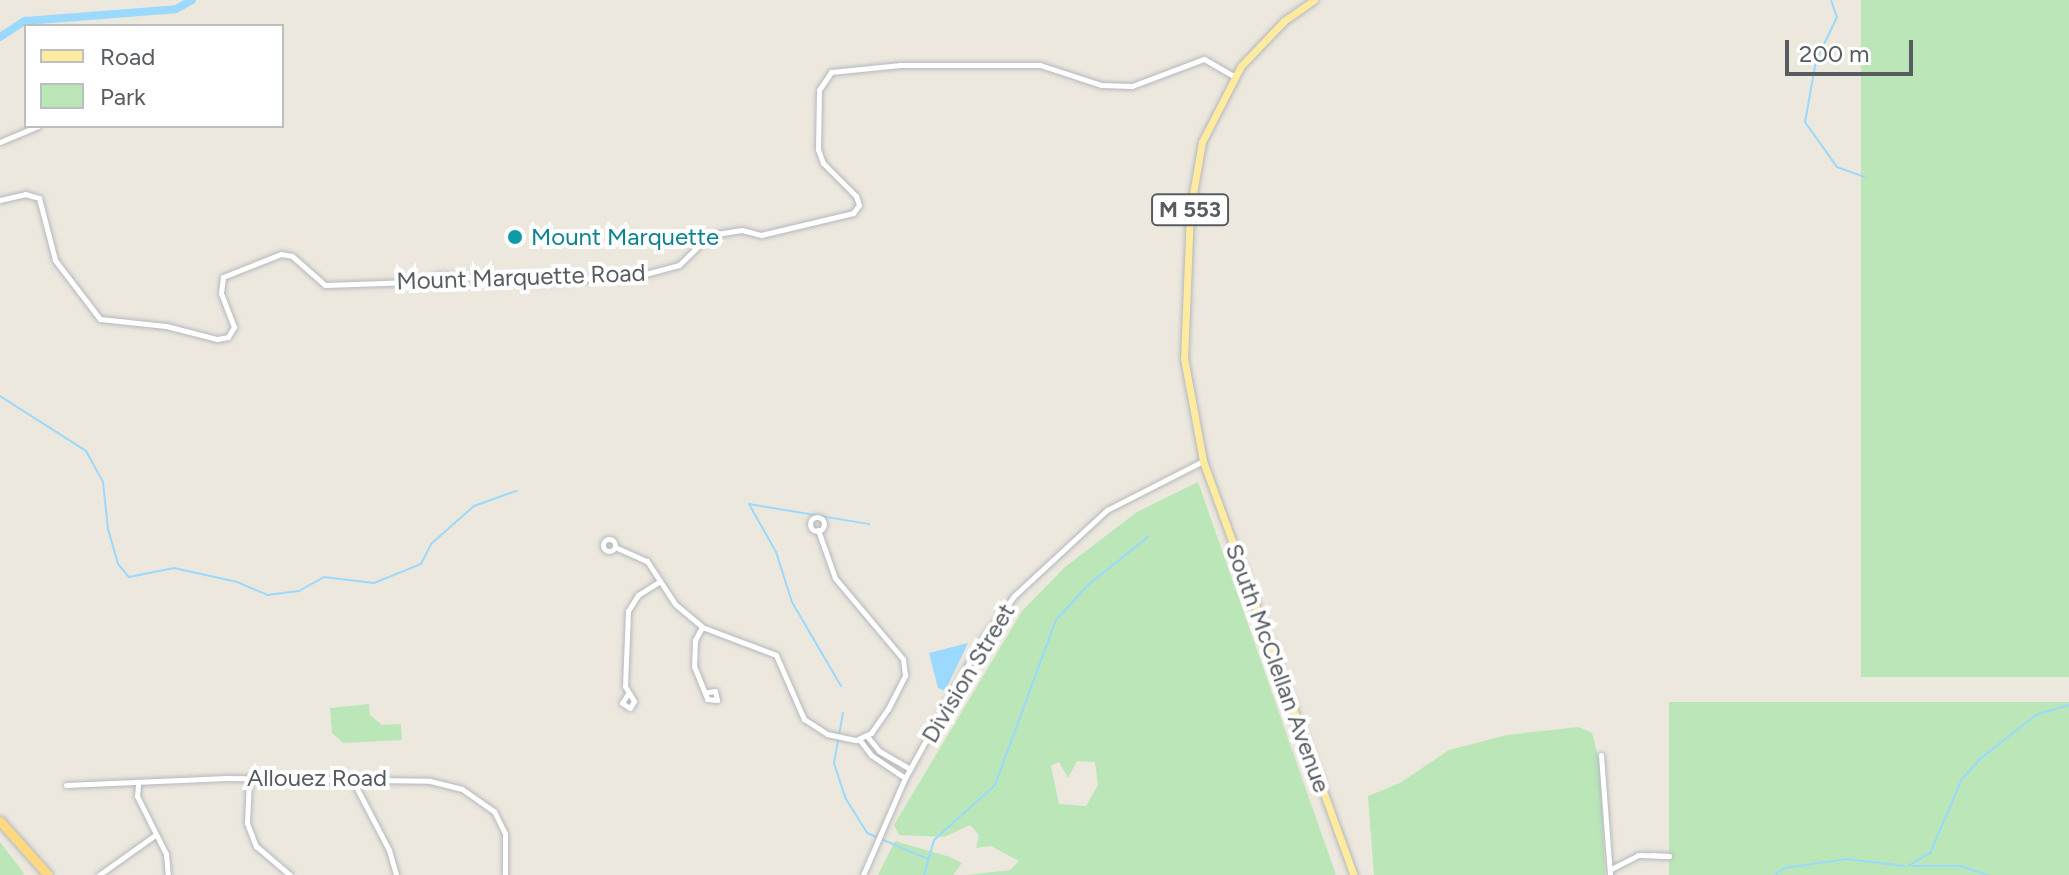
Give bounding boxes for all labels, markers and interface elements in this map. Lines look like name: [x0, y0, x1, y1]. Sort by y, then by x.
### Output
legend: [24, 24, 284, 128]
scale bar: [1789, 24, 1917, 74]
text: 200 m: [1799, 39, 1870, 68]
text: Road: [100, 42, 155, 71]
text: Park: [100, 82, 146, 111]
road number: M 553: [1150, 192, 1230, 228]
place label: Mount Marquette: [531, 223, 719, 251]
marker: Mount Marquette: [506, 228, 524, 246]
street label: Mount Marquette Road: [396, 258, 646, 296]
street label: South McClellan Avenue: [1220, 540, 1336, 796]
street label: Division Street: [915, 598, 1021, 748]
street label: Allouez Road: [247, 764, 387, 792]

